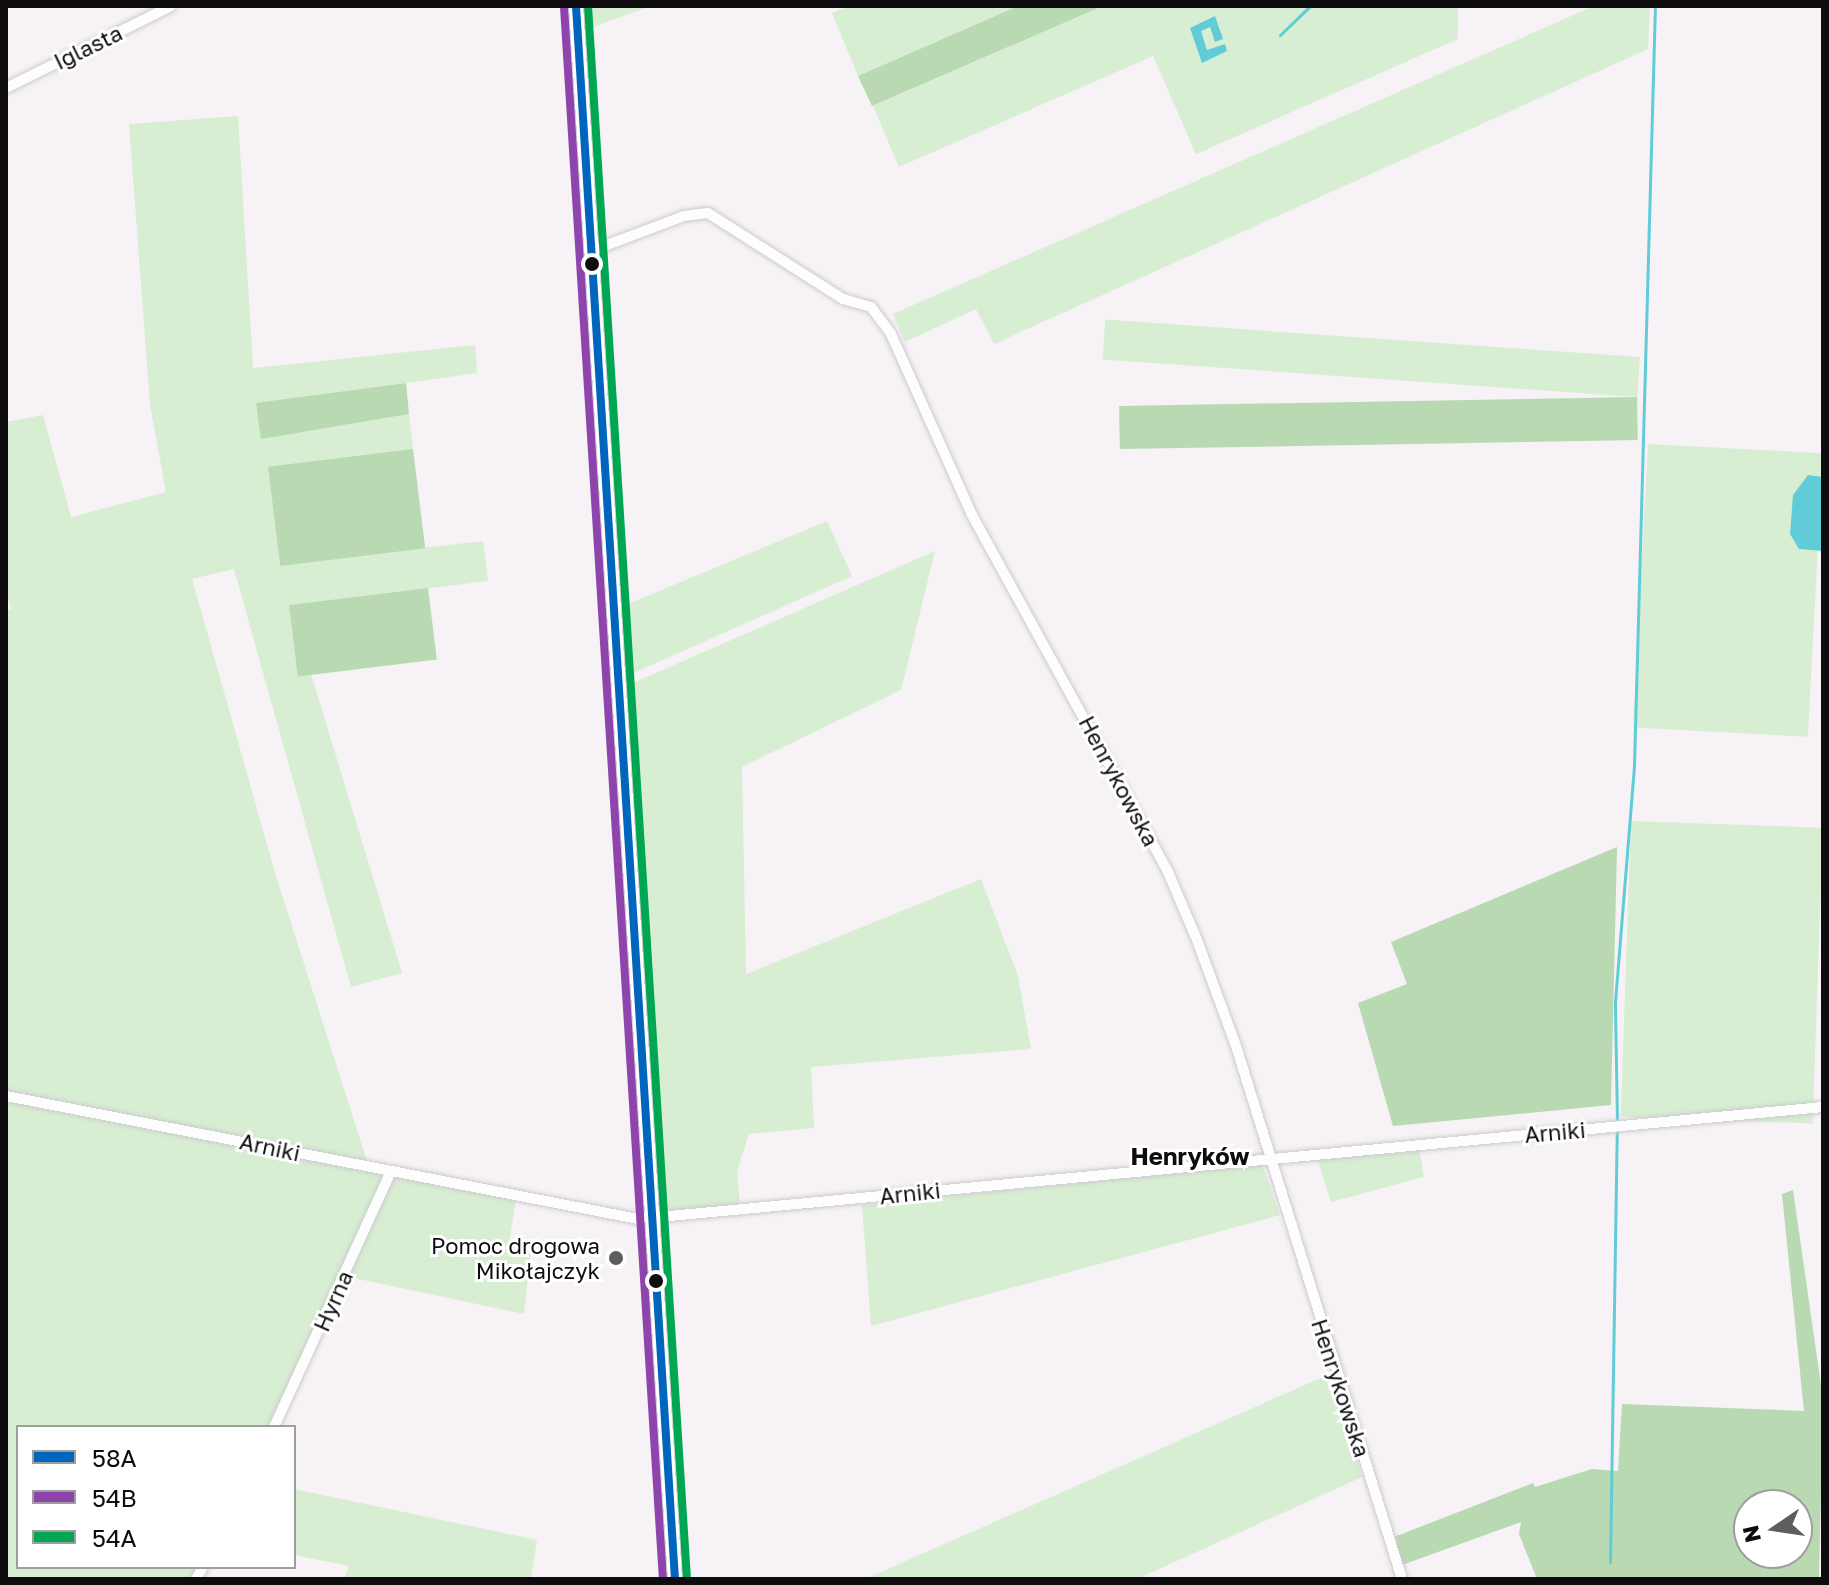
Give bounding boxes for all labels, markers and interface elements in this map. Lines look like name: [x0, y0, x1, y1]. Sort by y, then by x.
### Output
street label: Iglasta: [49, 19, 127, 75]
unlabelled marker: [584, 256, 600, 272]
street label: Henrykowska: [1074, 711, 1164, 851]
street label: Arniki: [1523, 1116, 1587, 1148]
street label: Arniki: [237, 1128, 303, 1166]
district label: Henryków: [1131, 1142, 1249, 1170]
street label: Arniki: [878, 1177, 942, 1209]
place label: Pomoc drogowa Mikołajczyk: [431, 1232, 600, 1284]
marker: Pomoc drogowa Mikołajczyk: [607, 1249, 625, 1267]
street label: Hyrna: [308, 1267, 358, 1335]
unlabelled marker: [648, 1273, 664, 1289]
street label: Henrykowska: [1306, 1316, 1376, 1460]
legend: [16, 1425, 296, 1569]
text: 58A: [92, 1443, 137, 1472]
text: 54B: [92, 1483, 137, 1512]
north arrow: [1733, 1489, 1813, 1569]
text: 54A: [92, 1523, 137, 1552]
text: N: [1736, 1523, 1766, 1545]

